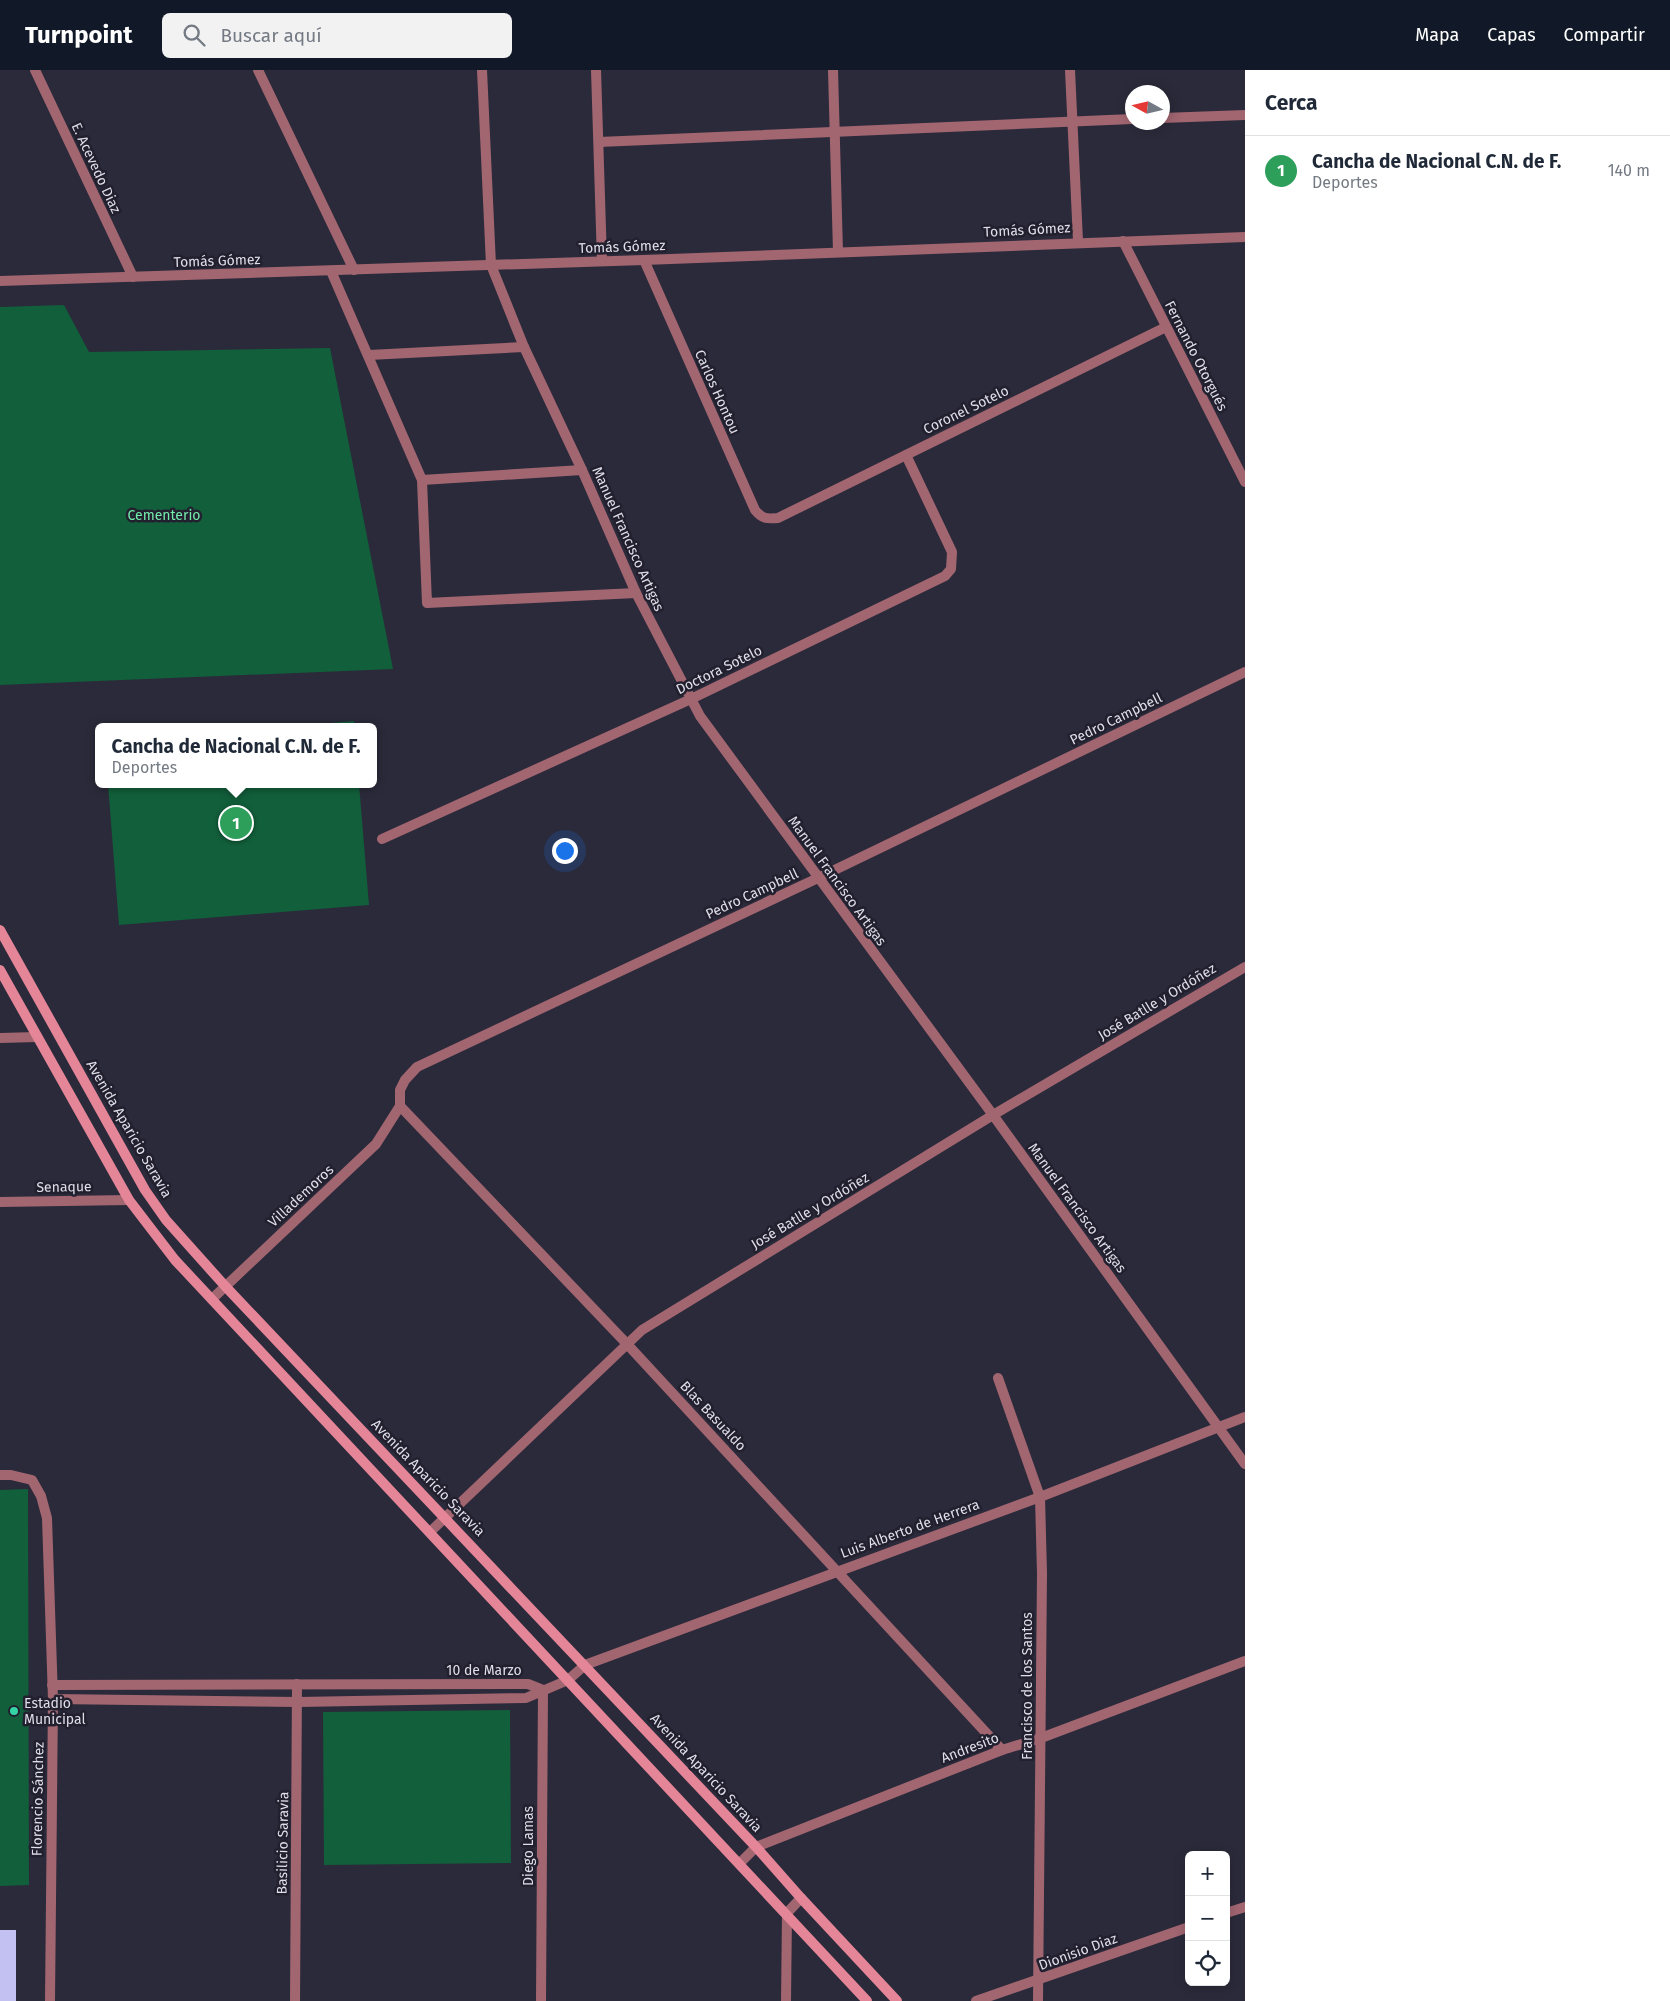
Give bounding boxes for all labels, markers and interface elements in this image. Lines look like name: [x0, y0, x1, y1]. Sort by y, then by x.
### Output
search box: [162, 13, 512, 58]
text: Turnpoint: [25, 21, 132, 49]
icon: search: [180, 21, 208, 49]
text: Buscar aquí: [220, 24, 322, 47]
text: Mapa: [1415, 24, 1459, 46]
text: Capas: [1487, 24, 1536, 46]
text: Compartir: [1564, 24, 1645, 46]
north arrow: [1125, 85, 1170, 130]
text: Cerca: [1265, 90, 1317, 116]
street label: E. Acevedo Diaz: [68, 120, 124, 216]
text: Cancha de Nacional C.N. de F.: [1312, 150, 1561, 173]
text: 1: [1277, 161, 1285, 180]
text: 140 m: [1608, 161, 1650, 180]
text: Deportes: [1312, 173, 1378, 192]
street label: Tomás Gómez: [983, 219, 1071, 241]
street label: Tomás Gómez: [578, 237, 666, 257]
street label: Tomás Gómez: [173, 251, 261, 271]
street label: Fernando Otorgués: [1161, 298, 1231, 414]
street label: Carlos Hontou: [691, 347, 743, 437]
street label: Coronel Sotelo: [920, 382, 1012, 438]
street label: Manuel Francisco Artigas: [588, 464, 668, 614]
park label: Cementerio: [127, 507, 201, 524]
street label: Doctora Sotelo: [673, 642, 765, 698]
street label: Pedro Campbell: [1067, 689, 1165, 749]
popup: [95, 723, 377, 788]
text: Cancha de Nacional C.N. de F.: [111, 735, 361, 758]
text: Deportes: [111, 758, 177, 777]
pin: 1: [220, 804, 252, 842]
street label: Manuel Francisco Artigas: [784, 813, 890, 950]
your location: [552, 838, 578, 864]
street label: Pedro Campbell: [703, 865, 801, 923]
street label: José Batlle y Ordóñez: [1095, 960, 1219, 1044]
street label: Avenida Aparicio Saravia: [83, 1057, 175, 1201]
street label: Manuel Francisco Artigas: [1024, 1140, 1130, 1277]
street label: Villademoros: [265, 1161, 338, 1231]
street label: José Batlle y Ordóñez: [748, 1169, 872, 1253]
street label: Senaque: [36, 1178, 92, 1196]
street label: Blas Basualdo: [676, 1378, 750, 1454]
street label: Avenida Aparicio Saravia: [368, 1416, 488, 1540]
street label: Luis Alberto de Herrera: [838, 1496, 982, 1562]
street label: Francisco de los Santos: [1019, 1612, 1036, 1760]
street label: 10 de Marzo: [446, 1662, 522, 1679]
place label: Estadio Municipal: [24, 1695, 86, 1728]
marker: Estadio Municipal: [8, 1705, 20, 1717]
street label: Avenida Aparicio Saravia: [647, 1710, 765, 1836]
street label: Andresito: [939, 1729, 1001, 1767]
street label: Florencio Sánchez: [29, 1742, 47, 1856]
street label: Basilicio Saravia: [274, 1791, 292, 1895]
street label: Diego Lamas: [520, 1806, 537, 1886]
map controls: [1185, 1851, 1230, 1986]
button: +: [1185, 1851, 1230, 1896]
button: −: [1185, 1896, 1230, 1941]
street label: Dionisio Diaz: [1036, 1930, 1120, 1974]
button: locate: [1185, 1941, 1230, 1986]

